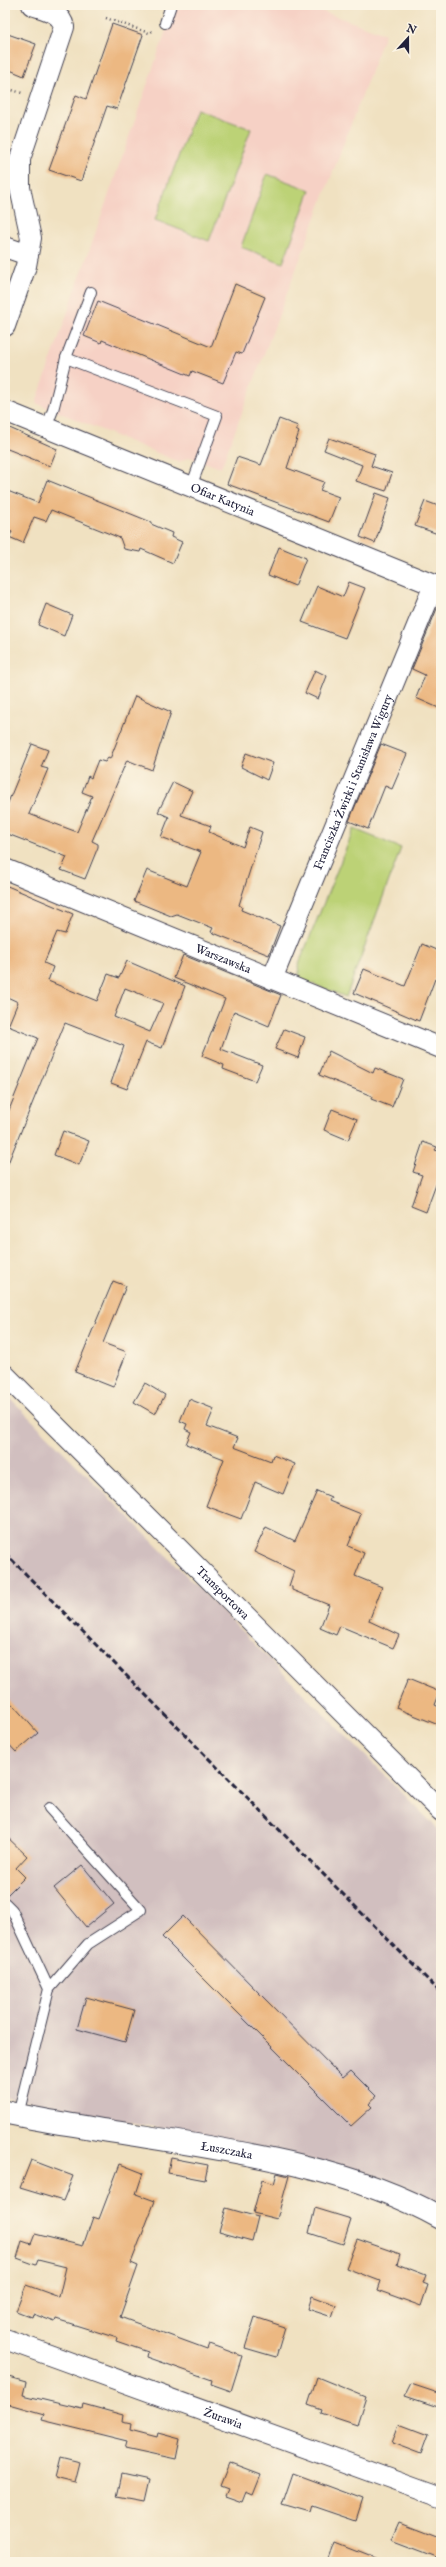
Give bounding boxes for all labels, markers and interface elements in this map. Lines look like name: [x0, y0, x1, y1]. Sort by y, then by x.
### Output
north arrow: [388, 18, 428, 58]
text: N: [403, 21, 419, 38]
street label: Ofiar Katynia: [188, 480, 258, 520]
street label: Franciszka Żwirki i Stanisława Wigury: [311, 692, 396, 872]
street label: Warszawska: [193, 941, 254, 978]
street label: Transportowa: [193, 1563, 253, 1623]
street label: Łuszczaka: [200, 2139, 254, 2163]
street label: Żurawia: [201, 2404, 245, 2433]

